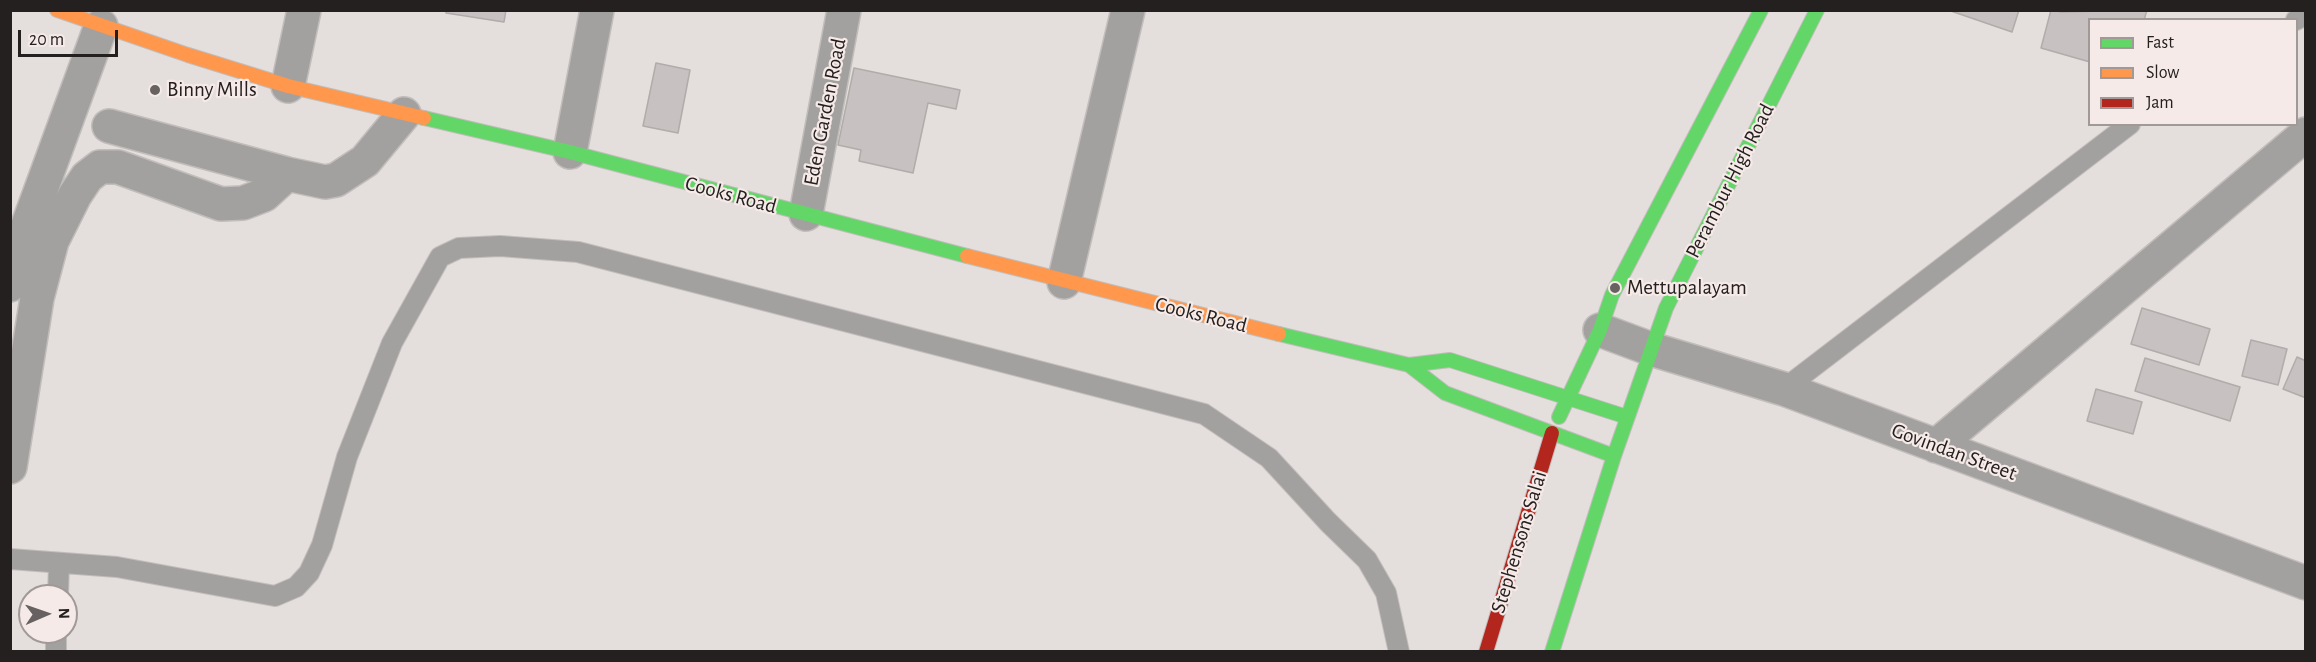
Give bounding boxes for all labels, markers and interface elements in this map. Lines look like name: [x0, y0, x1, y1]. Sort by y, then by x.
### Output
scale bar: [21, 18, 122, 56]
legend: [2088, 18, 2298, 126]
text: 20 m: [29, 31, 64, 49]
text: Fast: [2146, 34, 2174, 52]
street label: Eden Garden Road: [798, 36, 852, 188]
text: Slow: [2146, 64, 2179, 82]
place label: Binny Mills: [167, 77, 257, 103]
marker: Binny Mills: [148, 83, 162, 97]
text: Jam: [2146, 94, 2174, 112]
street label: Perambur High Road: [1680, 100, 1780, 262]
street label: Cooks Road: [682, 171, 780, 219]
place label: Mettupalayam: [1627, 275, 1747, 301]
marker: Mettupalayam: [1608, 281, 1622, 295]
street label: Cooks Road: [1152, 291, 1250, 339]
street label: Govindan Street: [1888, 418, 2020, 486]
street label: Stephensons Salai: [1485, 468, 1553, 616]
north arrow: [18, 584, 78, 644]
text: N: [56, 608, 72, 619]

